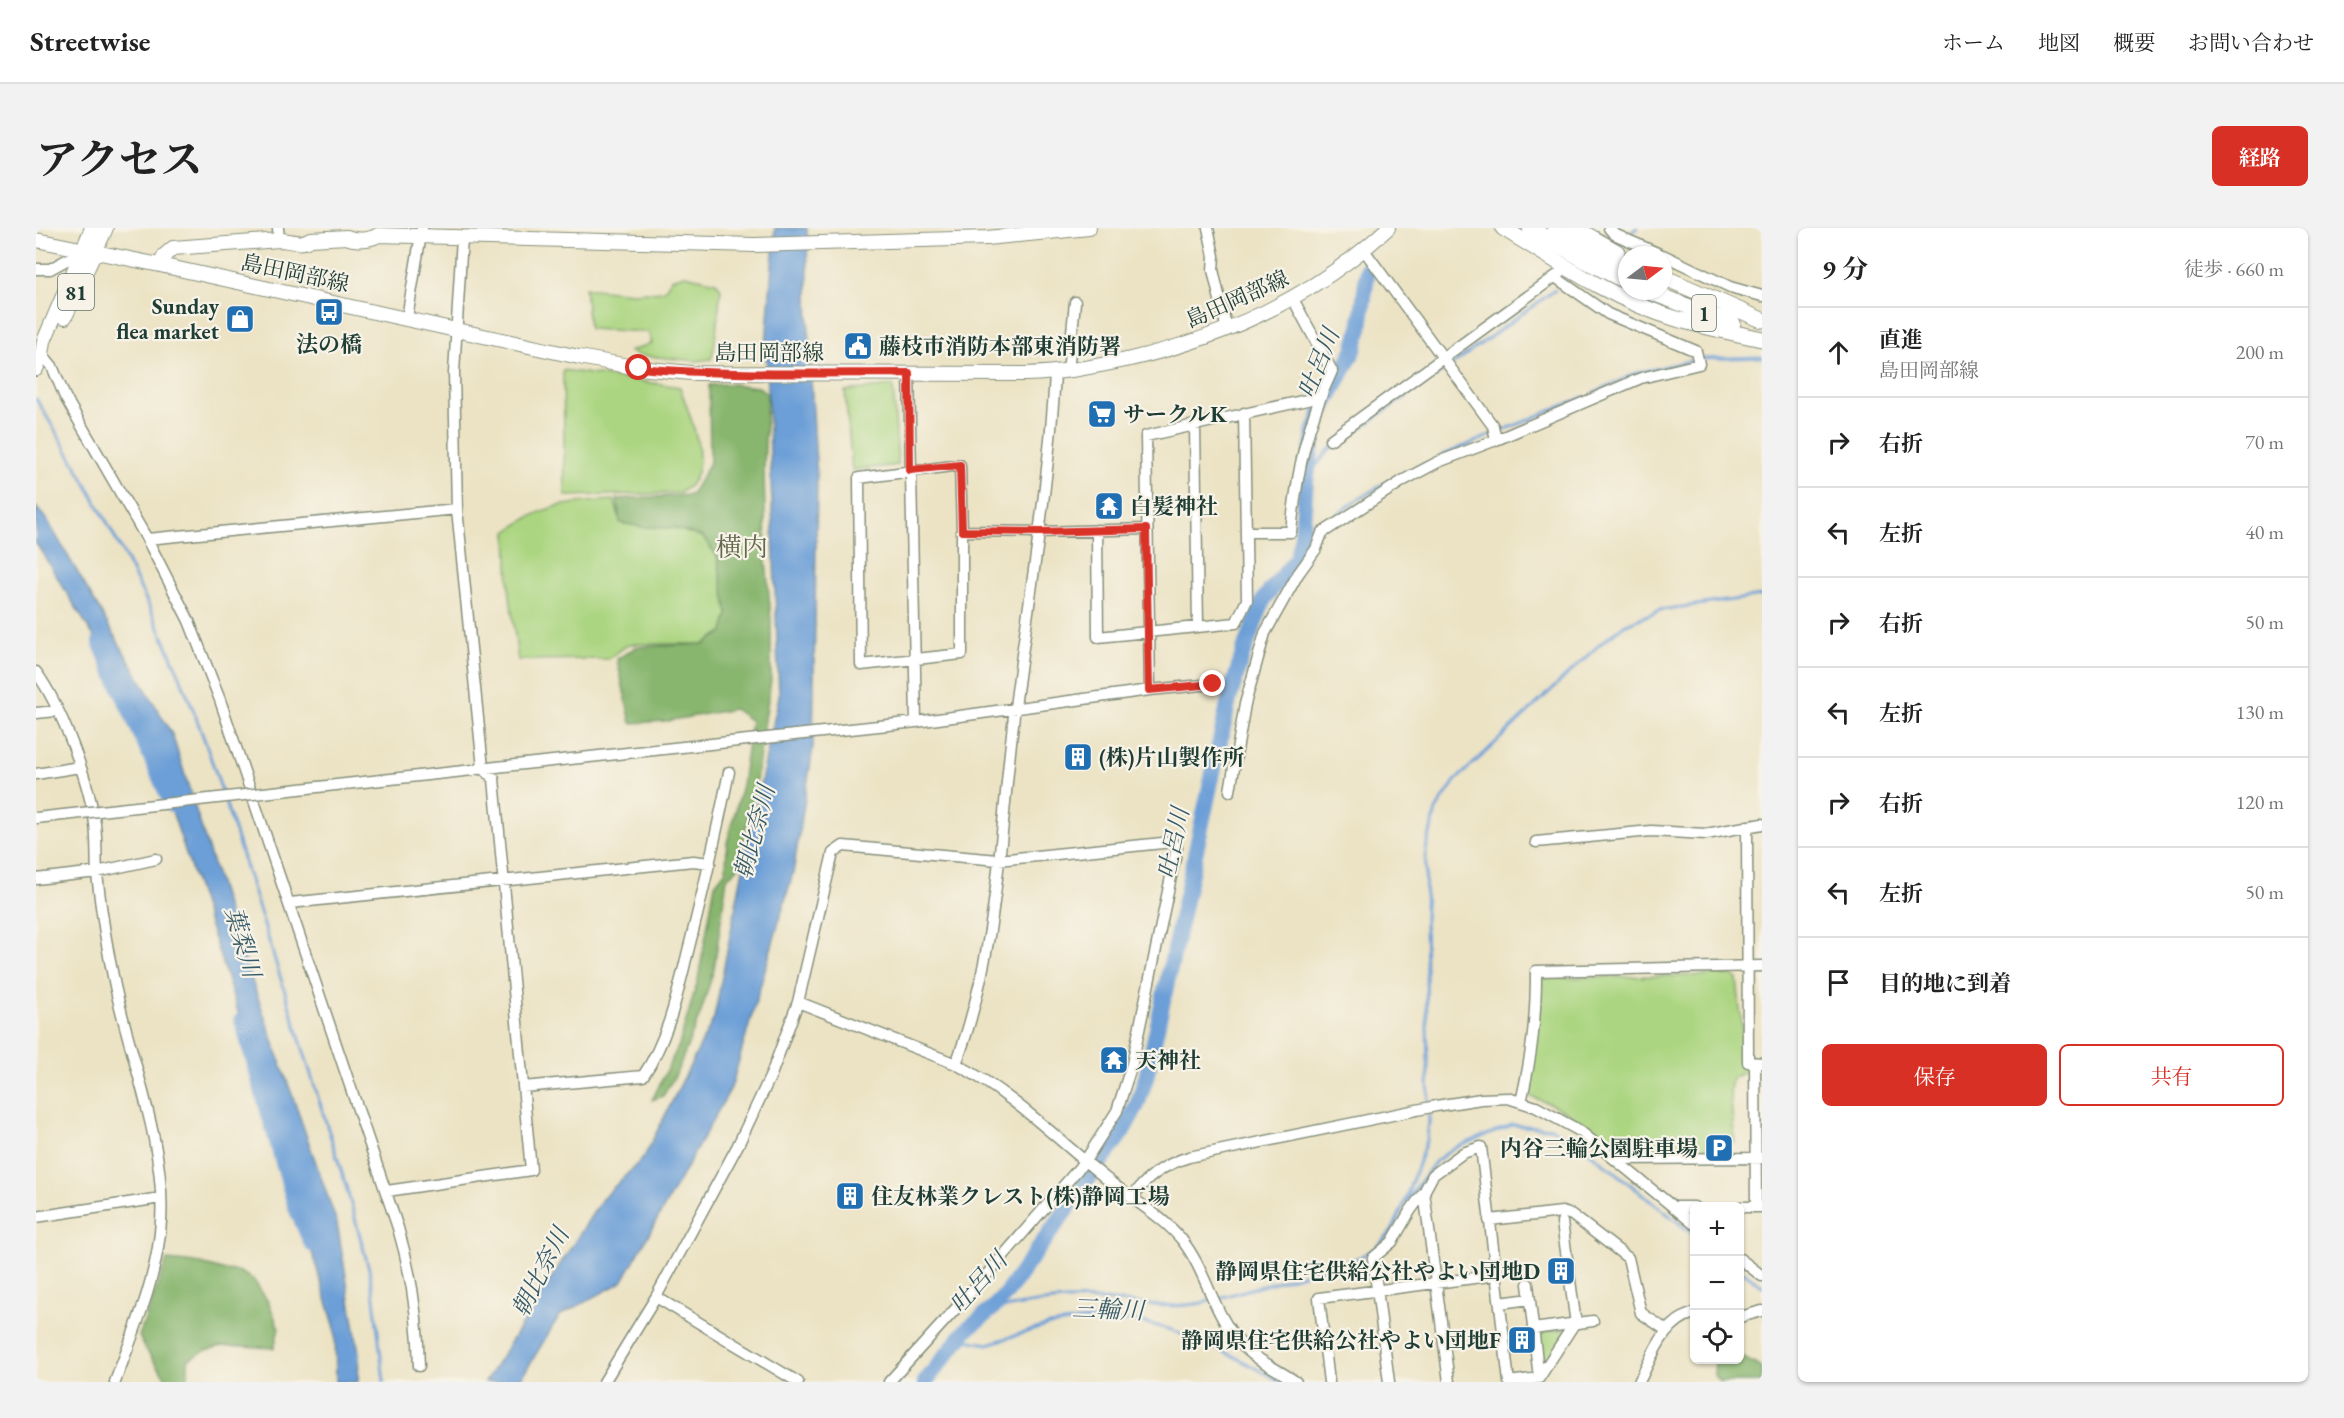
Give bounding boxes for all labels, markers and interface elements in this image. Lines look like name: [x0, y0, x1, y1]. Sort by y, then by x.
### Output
text: Streetwise: [30, 23, 150, 59]
text: ホーム: [1942, 29, 2005, 56]
text: 地図: [2038, 29, 2080, 56]
text: 概要: [2113, 29, 2155, 56]
text: お問い合わせ: [2188, 29, 2314, 56]
button: 経路: [2212, 126, 2308, 186]
text: アクセス: [36, 132, 203, 187]
north arrow: [1618, 246, 1672, 300]
street label: 島田岡部線: [238, 247, 352, 299]
text: 9 分: [1822, 252, 1868, 286]
text: 徒歩 · 660 m: [2184, 256, 2284, 282]
street label: 島田岡部線: [1181, 263, 1293, 335]
road number: 81: [58, 274, 94, 310]
place label: Sunday flea market: [116, 292, 220, 346]
road number: 1: [1692, 295, 1716, 331]
bus stop icon: 法の橋: [313, 296, 345, 328]
shop icon: Sunday flea market: [224, 303, 256, 335]
water label: 吐呂川: [1290, 321, 1347, 402]
text: 直進: [1879, 325, 1923, 354]
place label: 法の橋: [296, 330, 362, 359]
public building icon: 藤枝市消防本部東消防署: [842, 330, 874, 362]
place label: 藤枝市消防本部東消防署: [879, 332, 1121, 361]
icon: ahead: [1822, 336, 1855, 369]
street label: 島田岡部線: [714, 338, 824, 367]
text: 200 m: [2236, 339, 2284, 365]
route start: [625, 354, 651, 380]
text: 島田岡部線: [1879, 357, 1979, 383]
supermarket icon: サークルK: [1086, 398, 1118, 430]
place label: サークルK: [1123, 400, 1227, 429]
icon: right: [1822, 426, 1855, 459]
text: 右折: [1879, 429, 1923, 458]
text: 70 m: [2245, 429, 2284, 455]
temple icon: 白髪神社: [1093, 490, 1125, 522]
place label: 白髪神社: [1130, 492, 1218, 521]
icon: left: [1822, 516, 1855, 549]
text: 左折: [1879, 519, 1923, 548]
text: 40 m: [2245, 519, 2284, 545]
district label: 横内: [716, 530, 768, 564]
icon: right: [1822, 606, 1855, 639]
text: 右折: [1879, 609, 1923, 638]
text: 50 m: [2245, 609, 2284, 635]
route end: [1199, 670, 1225, 696]
icon: left: [1822, 696, 1855, 729]
text: 左折: [1879, 699, 1923, 728]
text: 130 m: [2236, 699, 2284, 725]
building icon: (株)片山製作所: [1062, 741, 1094, 773]
place label: (株)片山製作所: [1099, 743, 1244, 772]
water label: 朝比奈川: [727, 779, 782, 882]
icon: right: [1822, 786, 1855, 819]
text: 右折: [1879, 789, 1923, 818]
text: 120 m: [2236, 789, 2284, 815]
water label: 吐呂川: [1150, 802, 1196, 881]
icon: left: [1822, 876, 1855, 909]
text: 左折: [1879, 879, 1923, 908]
text: 50 m: [2245, 879, 2284, 905]
water label: 葉梨川: [218, 903, 269, 984]
icon: arrive: [1822, 966, 1855, 999]
text: 目的地に到着: [1879, 969, 2011, 998]
temple icon: 天神社: [1098, 1044, 1130, 1076]
button: 保存: [1822, 1044, 2047, 1106]
button: 共有: [2059, 1044, 2284, 1106]
place label: 天神社: [1135, 1046, 1201, 1075]
parking icon: 内谷三輪公園駐車場: [1703, 1132, 1735, 1164]
place label: 内谷三輪公園駐車場: [1500, 1134, 1698, 1163]
building icon: 住友林業クレスト(株)静岡工場: [834, 1180, 866, 1212]
place label: 住友林業クレスト(株)静岡工場: [871, 1182, 1170, 1211]
map controls: [1690, 1202, 1744, 1364]
button: +: [1690, 1202, 1744, 1256]
water label: 朝比奈川: [504, 1220, 577, 1322]
water label: 吐呂川: [942, 1243, 1016, 1319]
building icon: 静岡県住宅供給公社やよい団地D: [1545, 1255, 1577, 1287]
button: −: [1690, 1256, 1744, 1310]
place label: 静岡県住宅供給公社やよい団地D: [1215, 1257, 1540, 1286]
water label: 三輪川: [1071, 1292, 1148, 1326]
button: locate: [1690, 1310, 1744, 1364]
building icon: 静岡県住宅供給公社やよい団地F: [1506, 1324, 1538, 1356]
place label: 静岡県住宅供給公社やよい団地F: [1181, 1326, 1501, 1355]

